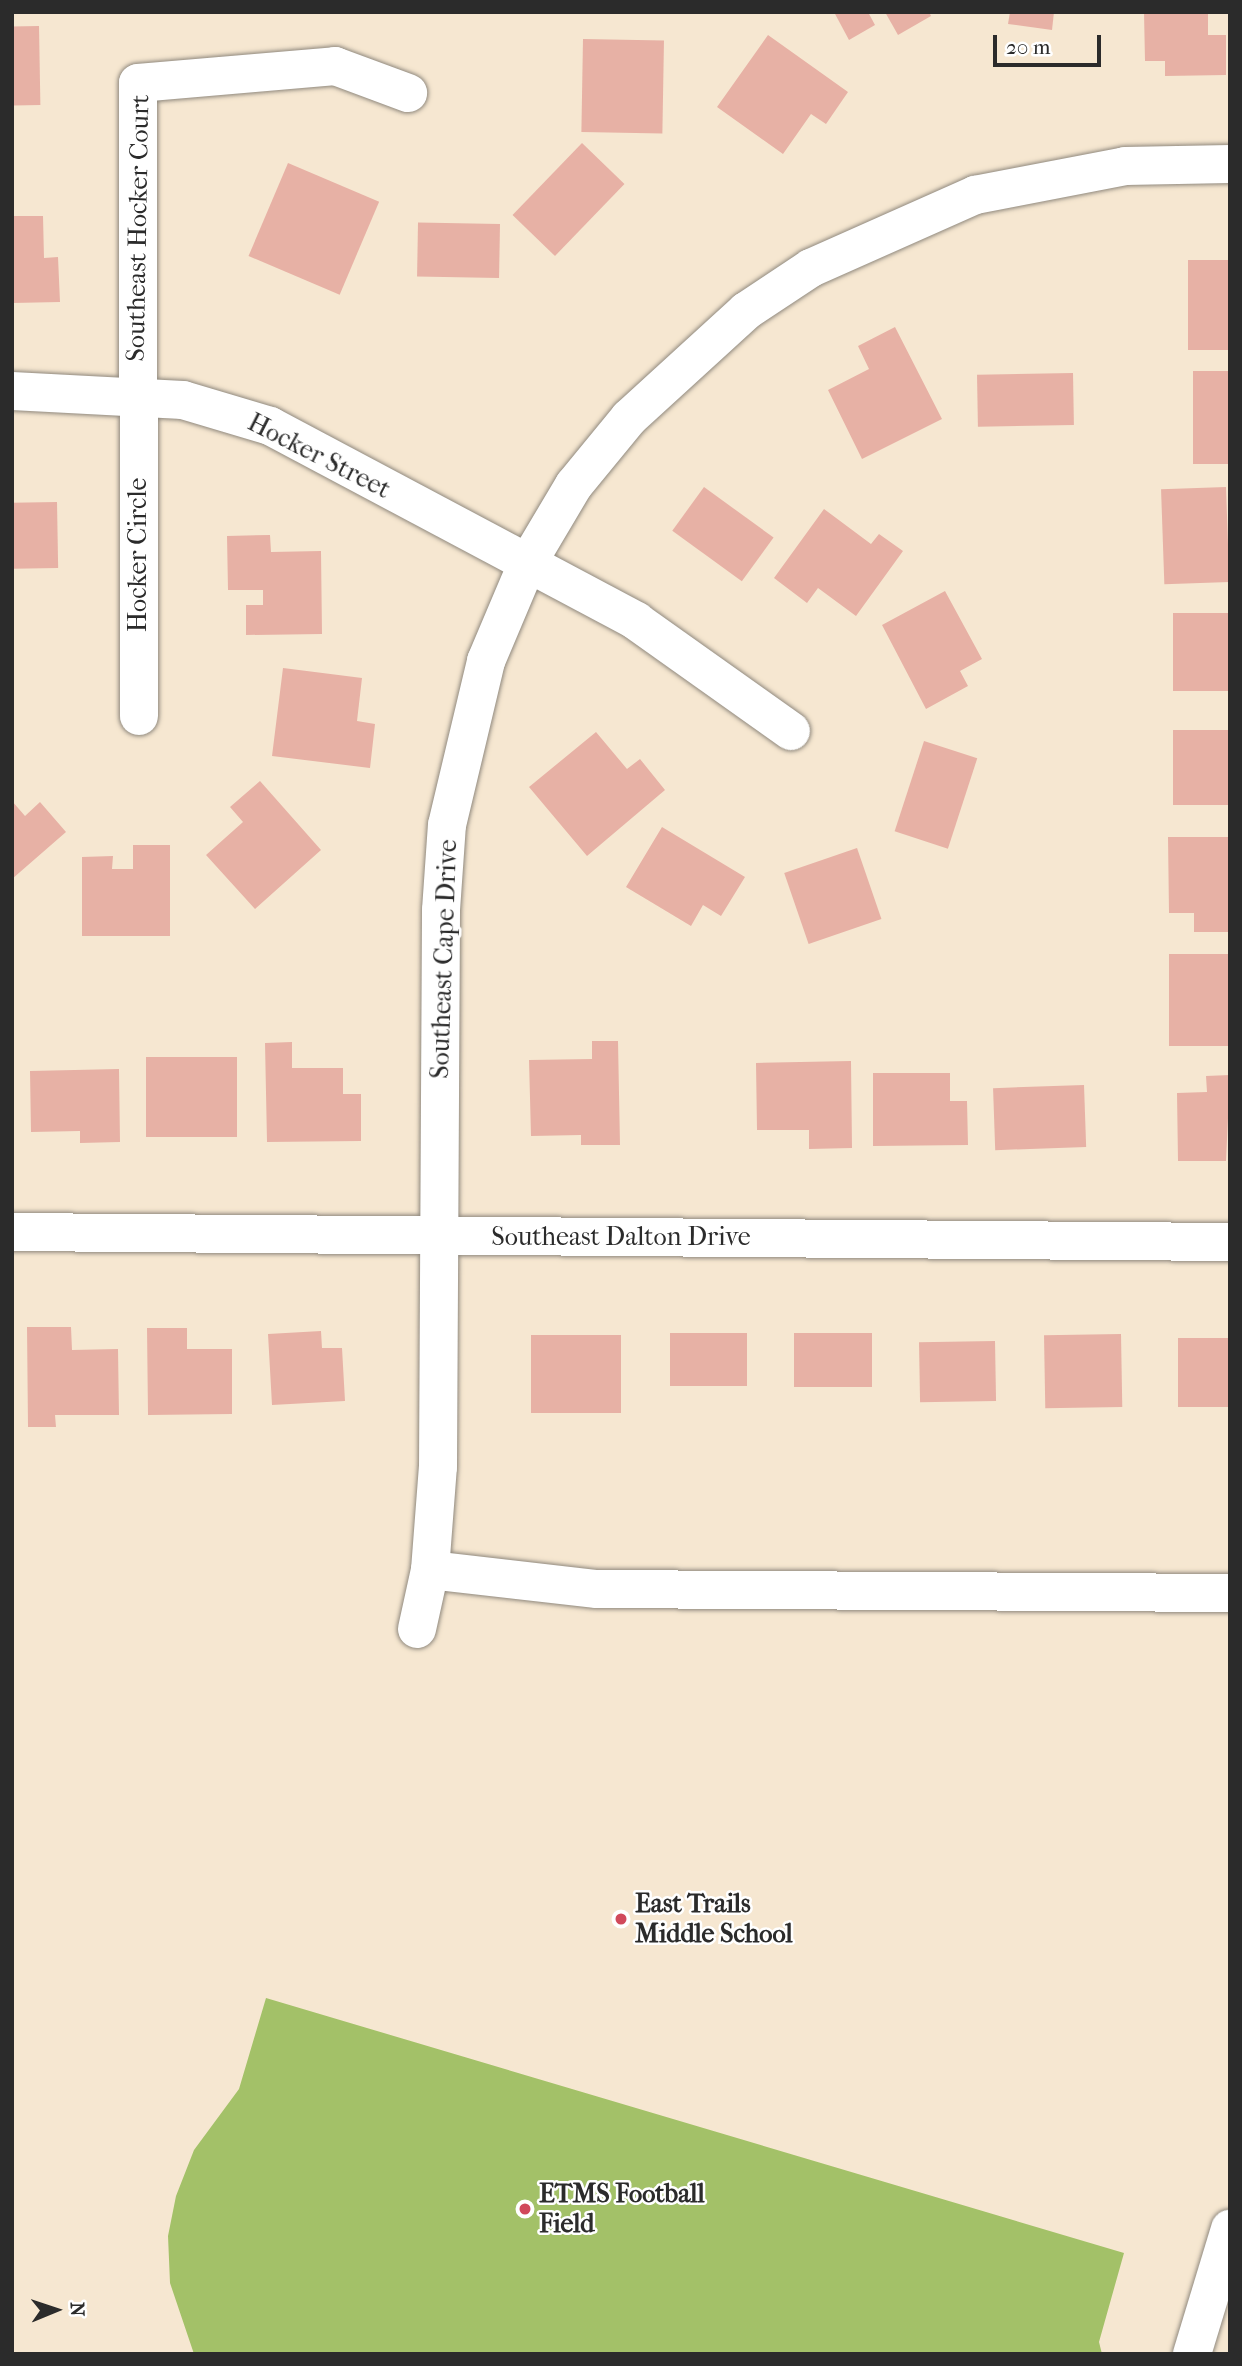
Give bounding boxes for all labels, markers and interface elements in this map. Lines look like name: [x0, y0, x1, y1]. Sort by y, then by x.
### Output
scale bar: [997, 21, 1106, 65]
text: 20 m: [1006, 35, 1050, 59]
street label: Southeast Hocker Court: [120, 94, 156, 362]
street label: Hocker Street: [242, 407, 396, 505]
street label: Hocker Circle: [122, 478, 154, 632]
street label: Southeast Cape Drive: [424, 839, 464, 1079]
street label: Southeast Dalton Drive: [491, 1221, 751, 1253]
place label: East Trails Middle School: [635, 1888, 793, 1950]
marker: East Trails Middle School: [613, 1911, 629, 1927]
place label: ETMS Football Field: [539, 2178, 705, 2240]
marker: ETMS Football Field: [517, 2201, 533, 2217]
north arrow: [21, 2275, 91, 2345]
text: N: [66, 2302, 88, 2317]

